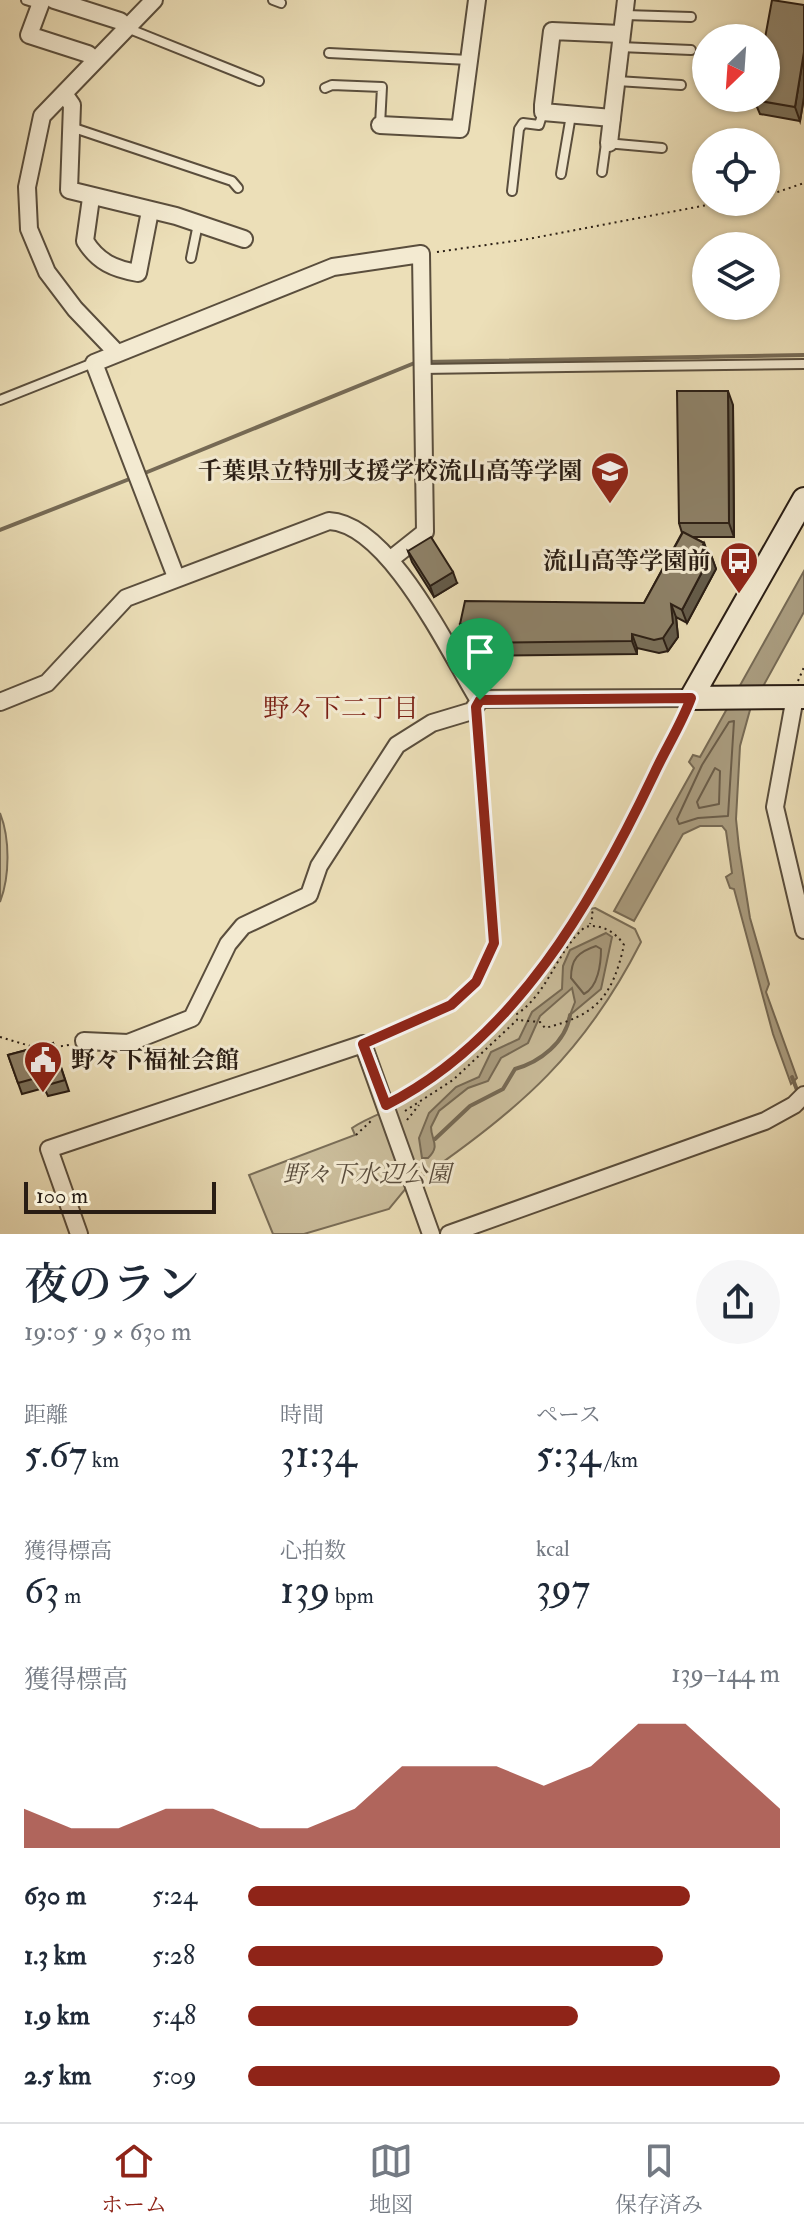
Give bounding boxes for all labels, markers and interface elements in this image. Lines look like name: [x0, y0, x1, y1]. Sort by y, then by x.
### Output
north arrow: [692, 24, 780, 112]
map controls: [692, 24, 780, 320]
button: locate: [692, 128, 780, 216]
button: layers: [692, 232, 780, 320]
school or university icon: 千葉県立特別支援学校流山高等学園: [589, 450, 631, 505]
place label: 千葉県立特別支援学校流山高等学園: [198, 456, 582, 487]
bus stop icon: 流山高等学園前: [718, 540, 760, 595]
place label: 流山高等学園前: [543, 546, 711, 577]
pin: [446, 618, 514, 700]
icon: arrive: [458, 630, 502, 674]
district label: 野々下二丁目: [263, 693, 419, 725]
public building icon: 野々下福祉会館: [22, 1039, 64, 1094]
place label: 野々下福祉会館: [71, 1045, 239, 1076]
park label: 野々下水辺公園: [283, 1159, 455, 1190]
scale bar: [24, 1178, 216, 1214]
text: 100 m: [36, 1182, 88, 1210]
text: 夜のラン: [24, 1258, 200, 1313]
button: share: [696, 1260, 780, 1344]
text: 19:05 · 9 × 630 m: [24, 1316, 192, 1348]
text: 距離: [24, 1401, 68, 1429]
text: 時間: [280, 1401, 324, 1429]
text: ペース: [536, 1401, 601, 1429]
text: 5.67: [24, 1429, 87, 1480]
text: 31:34: [280, 1429, 356, 1480]
text: 5:34: [536, 1429, 600, 1480]
text: km: [87, 1446, 119, 1474]
text: /km: [600, 1446, 638, 1474]
text: kcal: [536, 1535, 570, 1563]
text: 獲得標高: [24, 1537, 112, 1565]
text: 心拍数: [280, 1537, 346, 1565]
text: 397: [536, 1563, 590, 1614]
text: 63: [24, 1565, 60, 1616]
text: 139: [280, 1565, 330, 1616]
text: m: [60, 1582, 81, 1610]
text: bpm: [330, 1582, 374, 1610]
text: 139–144 m: [671, 1658, 780, 1690]
text: 獲得標高: [24, 1664, 128, 1696]
text: 630 m: [24, 1880, 86, 1912]
text: 5:24: [152, 1880, 197, 1912]
text: 1.3 km: [24, 1940, 86, 1972]
text: 5:28: [152, 1940, 195, 1972]
text: 1.9 km: [24, 2000, 90, 2032]
text: 5:48: [152, 2000, 196, 2032]
text: 2.5 km: [24, 2060, 91, 2092]
text: 5:09: [152, 2060, 197, 2092]
tab: ホーム: [101, 2139, 167, 2219]
tab: 地図: [369, 2139, 413, 2219]
tab: 保存済み: [615, 2139, 703, 2219]

